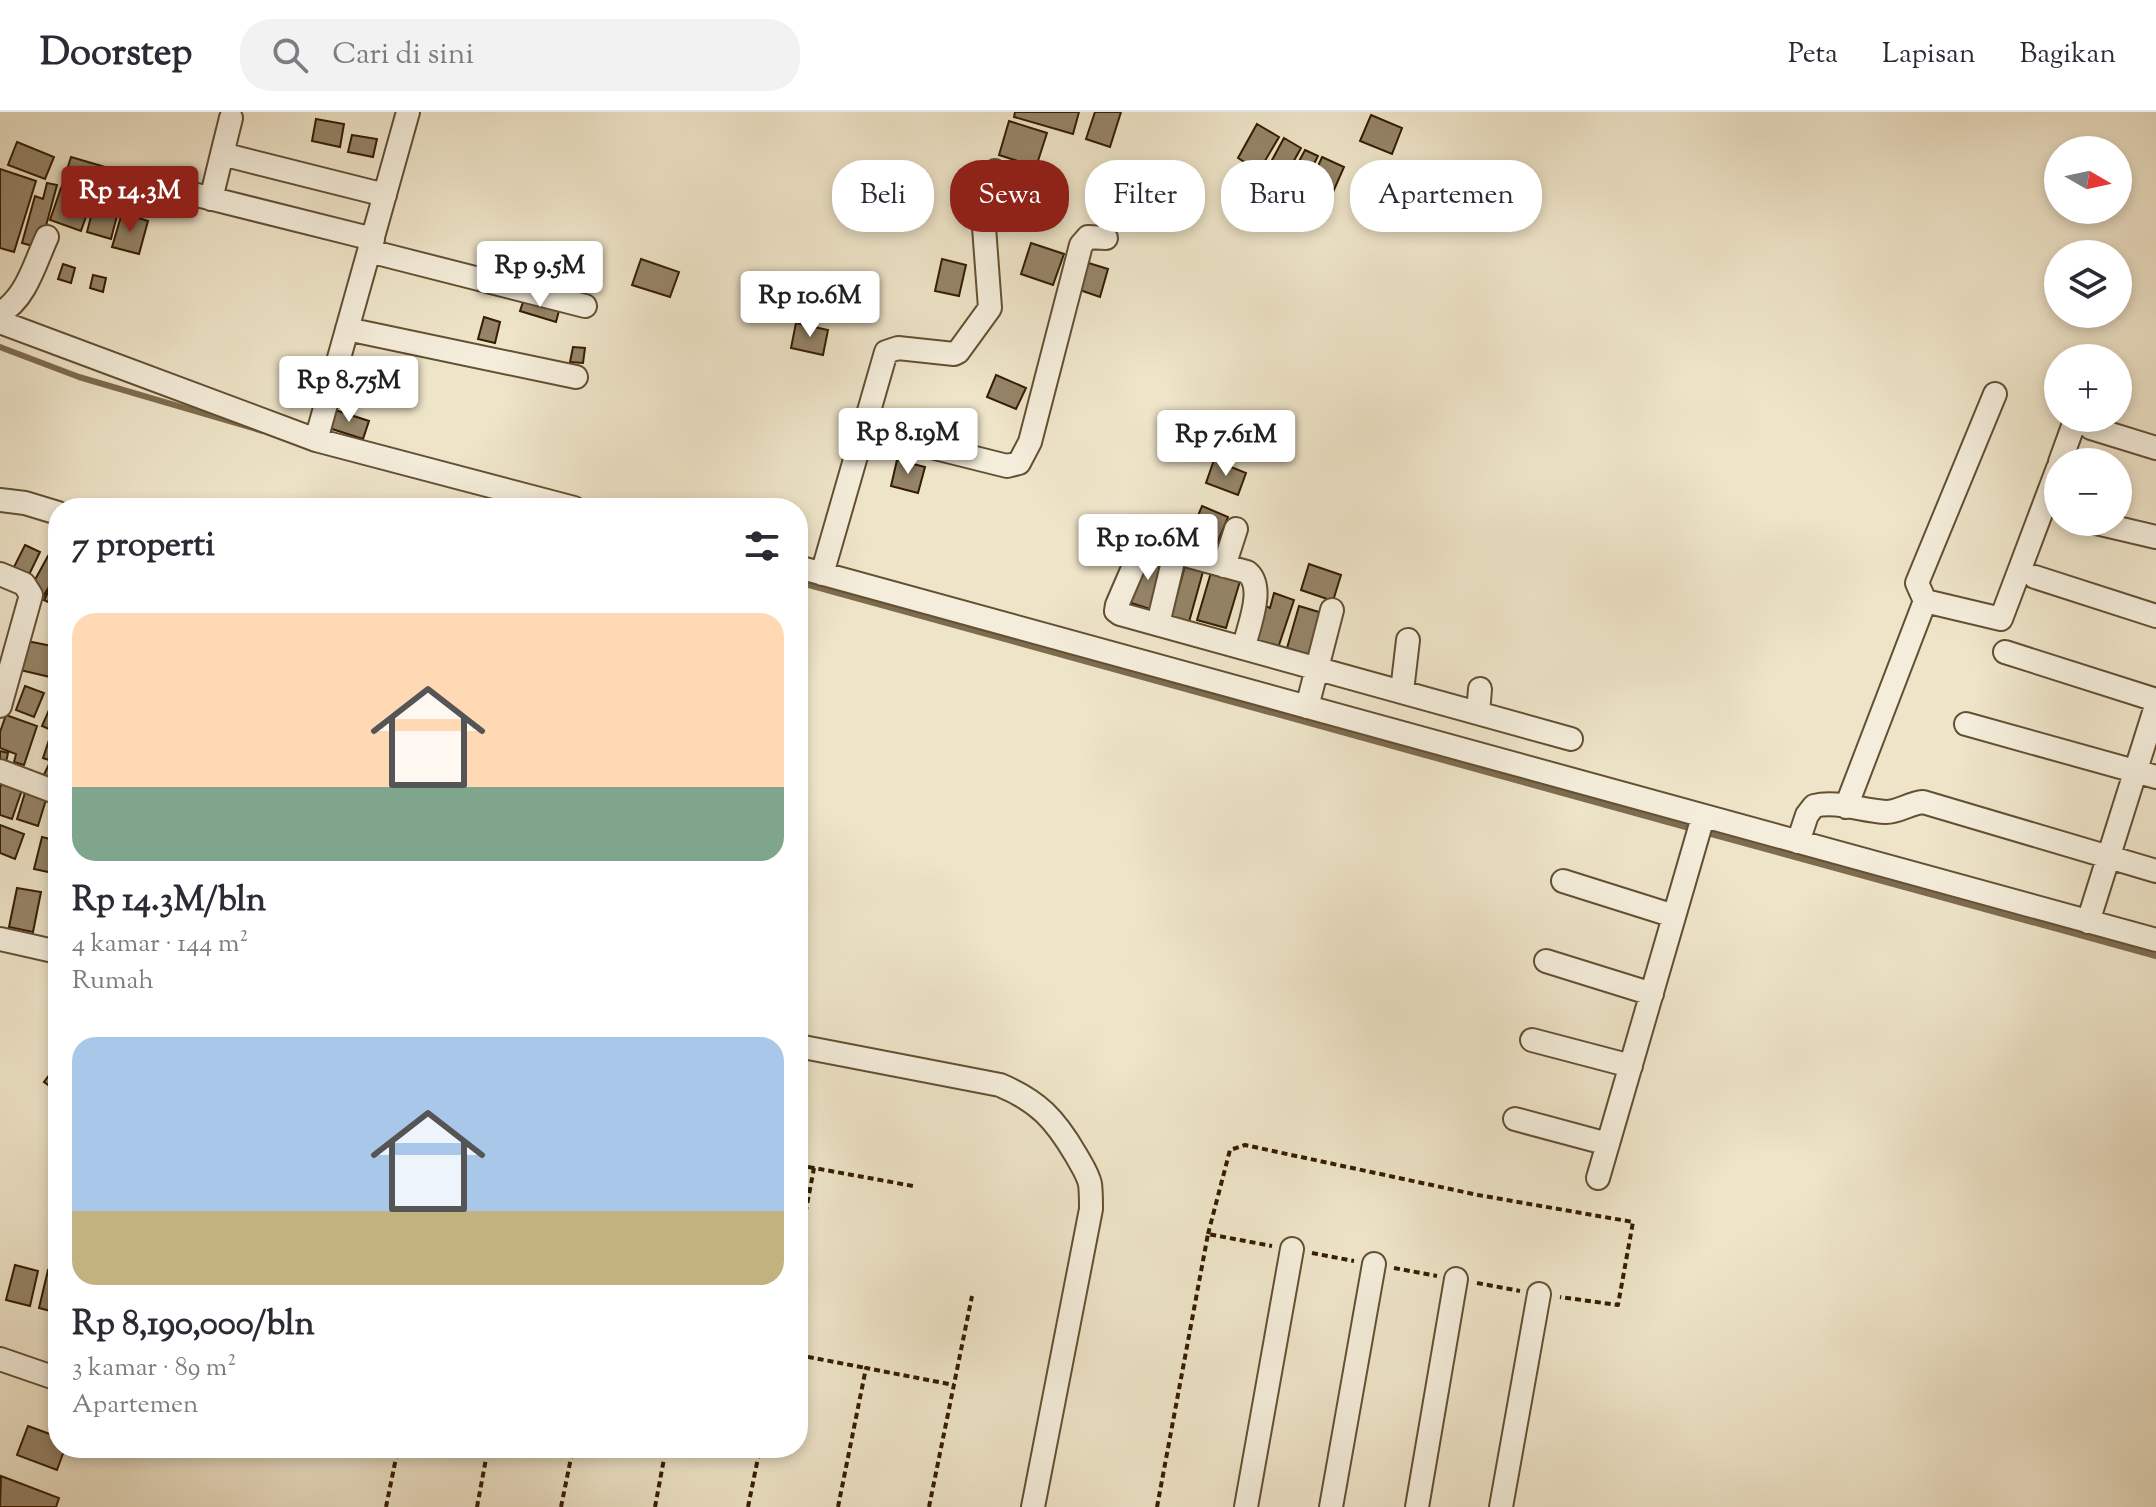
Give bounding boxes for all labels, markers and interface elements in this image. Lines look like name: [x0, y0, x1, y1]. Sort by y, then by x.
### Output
search box: [240, 19, 800, 91]
text: Doorstep: [40, 28, 192, 82]
icon: search: [268, 33, 312, 77]
text: Cari di sini: [332, 34, 474, 77]
text: Peta: [1788, 35, 1838, 75]
text: Lapisan: [1882, 35, 1976, 75]
text: Bagikan: [2020, 35, 2116, 75]
north arrow: [2044, 136, 2132, 224]
map controls: [2044, 136, 2132, 536]
chip: Beli: [832, 160, 934, 232]
chip: Sewa: [950, 160, 1069, 232]
chip: Filter: [1085, 160, 1205, 232]
chip: Baru: [1221, 160, 1334, 232]
chip: Apartemen: [1350, 160, 1542, 232]
pin: Rp 14.3M: [47, 166, 213, 234]
text: Rp 14.3M: [79, 173, 181, 210]
button: layers: [2044, 240, 2132, 328]
pin: Rp 9.5M: [466, 241, 614, 309]
text: Rp 9.5M: [495, 248, 585, 285]
pin: Rp 10.6M: [727, 271, 893, 339]
text: Rp 10.6M: [759, 278, 861, 315]
button: +: [2044, 344, 2132, 432]
pin: Rp 8.75M: [266, 356, 432, 424]
text: Rp 8.75M: [297, 363, 401, 400]
pin: Rp 8.19M: [825, 408, 991, 476]
pin: Rp 7.61M: [1143, 410, 1309, 478]
text: Rp 8.19M: [857, 415, 959, 452]
text: Rp 7.61M: [1175, 417, 1277, 454]
button: −: [2044, 448, 2132, 536]
pin: Rp 10.6M: [1065, 514, 1231, 582]
text: Rp 10.6M: [1097, 521, 1199, 558]
text: 7 properti: [72, 522, 215, 571]
icon: filters: [740, 524, 784, 568]
icon: home: [356, 665, 500, 809]
text: Rp 14.3M/bln: [72, 877, 266, 926]
text: 4 kamar · 144 m²: [72, 926, 248, 963]
text: Rumah: [72, 963, 154, 1000]
icon: home: [356, 1089, 500, 1233]
text: Rp 8,190,000/bln: [72, 1301, 315, 1350]
text: 3 kamar · 89 m²: [72, 1350, 236, 1387]
text: Apartemen: [72, 1387, 198, 1424]

